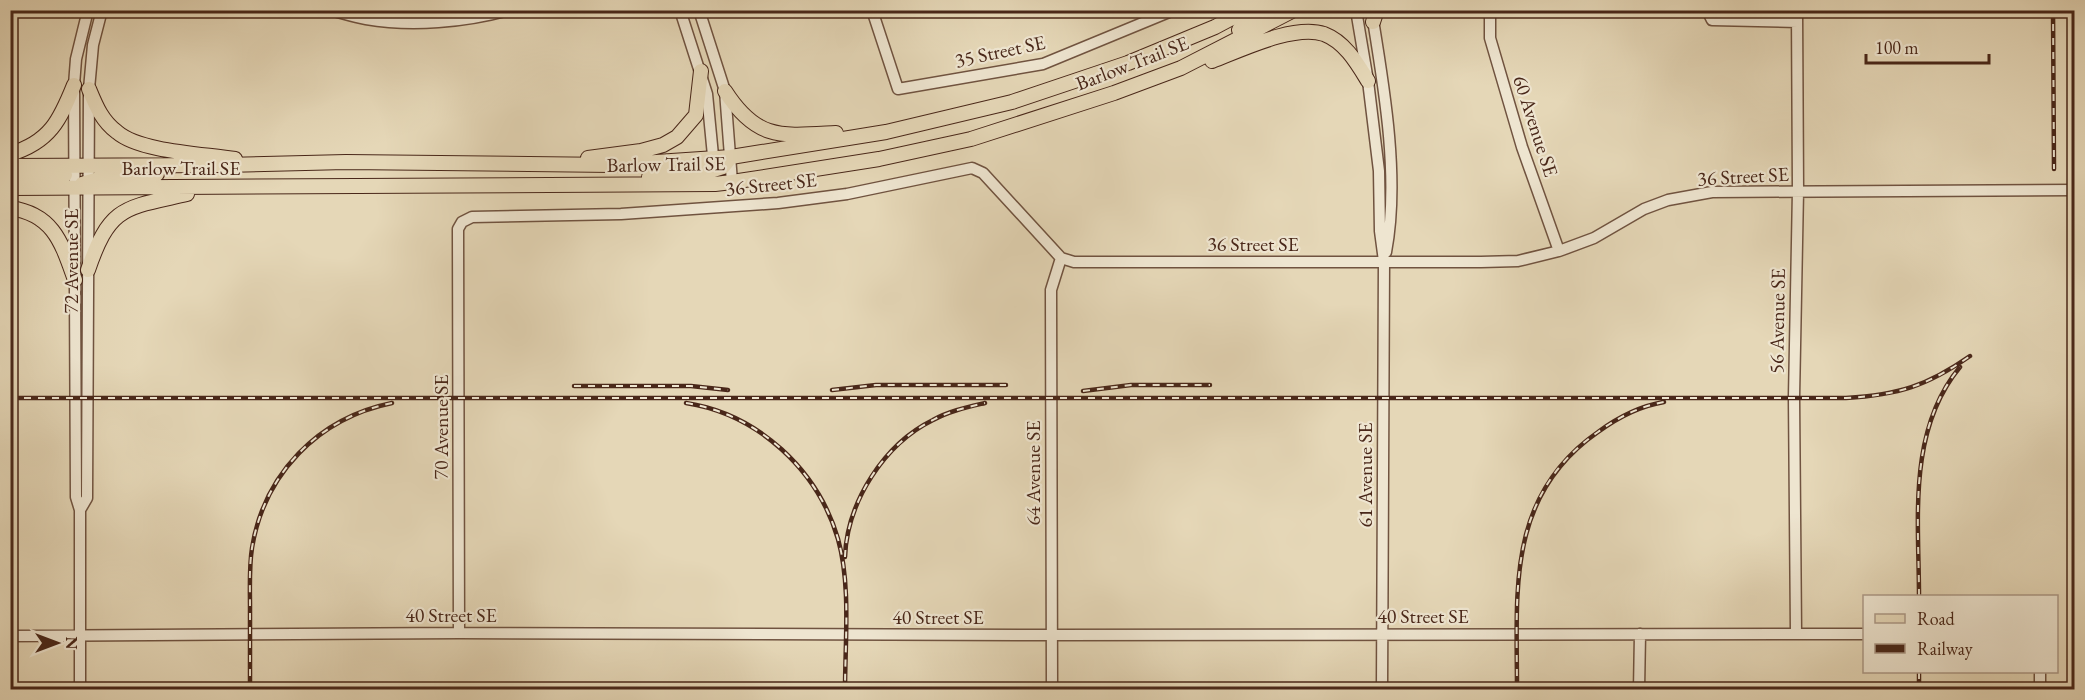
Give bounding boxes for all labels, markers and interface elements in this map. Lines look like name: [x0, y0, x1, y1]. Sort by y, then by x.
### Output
scale bar: [1866, 27, 1989, 65]
street label: 35 Street SE: [952, 29, 1048, 73]
street label: Barlow Trail SE: [1072, 30, 1192, 96]
text: 100 m: [1875, 36, 1919, 59]
street label: 60 Avenue SE: [1507, 72, 1565, 180]
street label: Barlow Trail SE: [606, 150, 726, 178]
street label: Barlow Trail SE: [122, 155, 240, 181]
street label: 36 Street SE: [1697, 161, 1789, 191]
street label: 36 Street SE: [724, 166, 818, 202]
street label: 72 Avenue SE: [58, 208, 84, 314]
street label: 36 Street SE: [1207, 231, 1299, 257]
street label: 56 Avenue SE: [1763, 268, 1791, 374]
street label: 70 Avenue SE: [428, 374, 454, 480]
street label: 64 Avenue SE: [1020, 420, 1046, 526]
street label: 61 Avenue SE: [1352, 422, 1378, 528]
legend: [1863, 595, 2058, 673]
street label: 40 Street SE: [405, 602, 497, 628]
street label: 40 Street SE: [1377, 603, 1469, 629]
street label: 40 Street SE: [892, 604, 984, 630]
text: Road: [1917, 607, 1956, 630]
north arrow: [27, 613, 87, 673]
text: N: [61, 637, 82, 650]
text: Railway: [1917, 637, 1973, 660]

